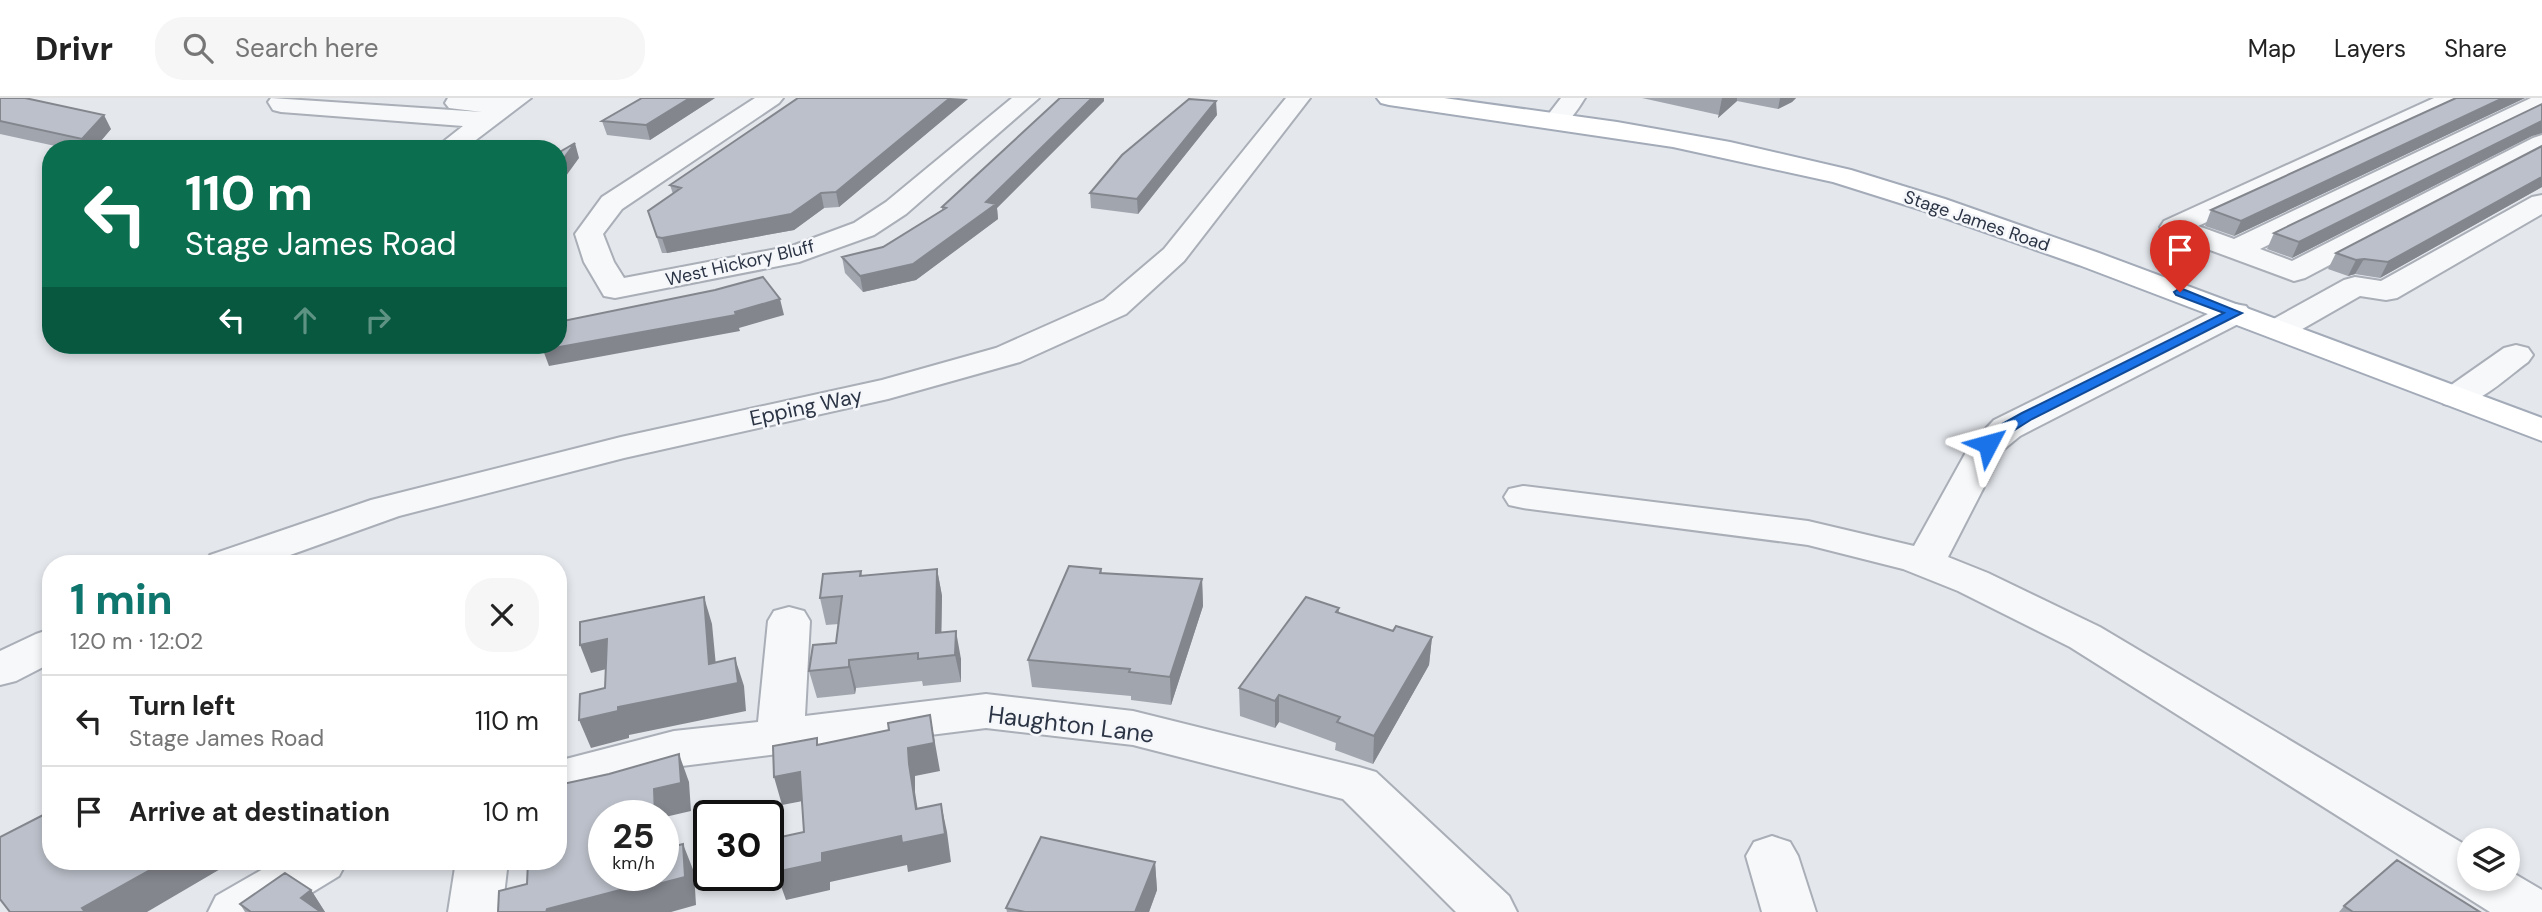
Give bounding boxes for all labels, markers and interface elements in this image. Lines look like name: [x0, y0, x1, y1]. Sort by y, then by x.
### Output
search box: [155, 17, 645, 80]
text: Drivr: [35, 27, 113, 70]
icon: search: [179, 29, 217, 67]
text: Search here: [235, 31, 378, 65]
text: Map: [2248, 33, 2296, 64]
text: Layers: [2334, 33, 2406, 64]
text: Share: [2444, 33, 2507, 64]
text: 110 m: [185, 161, 313, 225]
icon: left: [70, 168, 161, 259]
street label: Stage James Road: [1901, 185, 2053, 257]
pin: [2150, 220, 2210, 292]
text: Stage James Road: [185, 223, 457, 265]
icon: arrive: [2161, 231, 2199, 269]
street label: West Hickory Bluff: [663, 234, 817, 292]
icon: left: [213, 301, 251, 339]
icon: ahead: [286, 301, 324, 339]
icon: right: [359, 301, 397, 339]
street label: Epping Way: [747, 381, 865, 433]
position arrow: [1951, 407, 2025, 481]
text: 1 min: [70, 572, 173, 627]
button: close: [465, 578, 539, 652]
text: 120 m · 12:02: [70, 626, 203, 656]
text: Turn left: [129, 689, 236, 723]
street label: Haughton Lane: [986, 698, 1156, 750]
icon: left: [70, 702, 108, 740]
text: 110 m: [475, 704, 539, 738]
text: Stage James Road: [129, 723, 324, 753]
icon: arrive: [70, 793, 108, 831]
text: Arrive at destination: [129, 795, 390, 829]
text: 10 m: [483, 795, 539, 829]
speed limit sign: 30: [693, 800, 784, 891]
text: 25: [613, 813, 654, 859]
map controls: [2457, 828, 2520, 891]
button: layers: [2457, 828, 2520, 891]
text: km/h: [612, 851, 655, 875]

